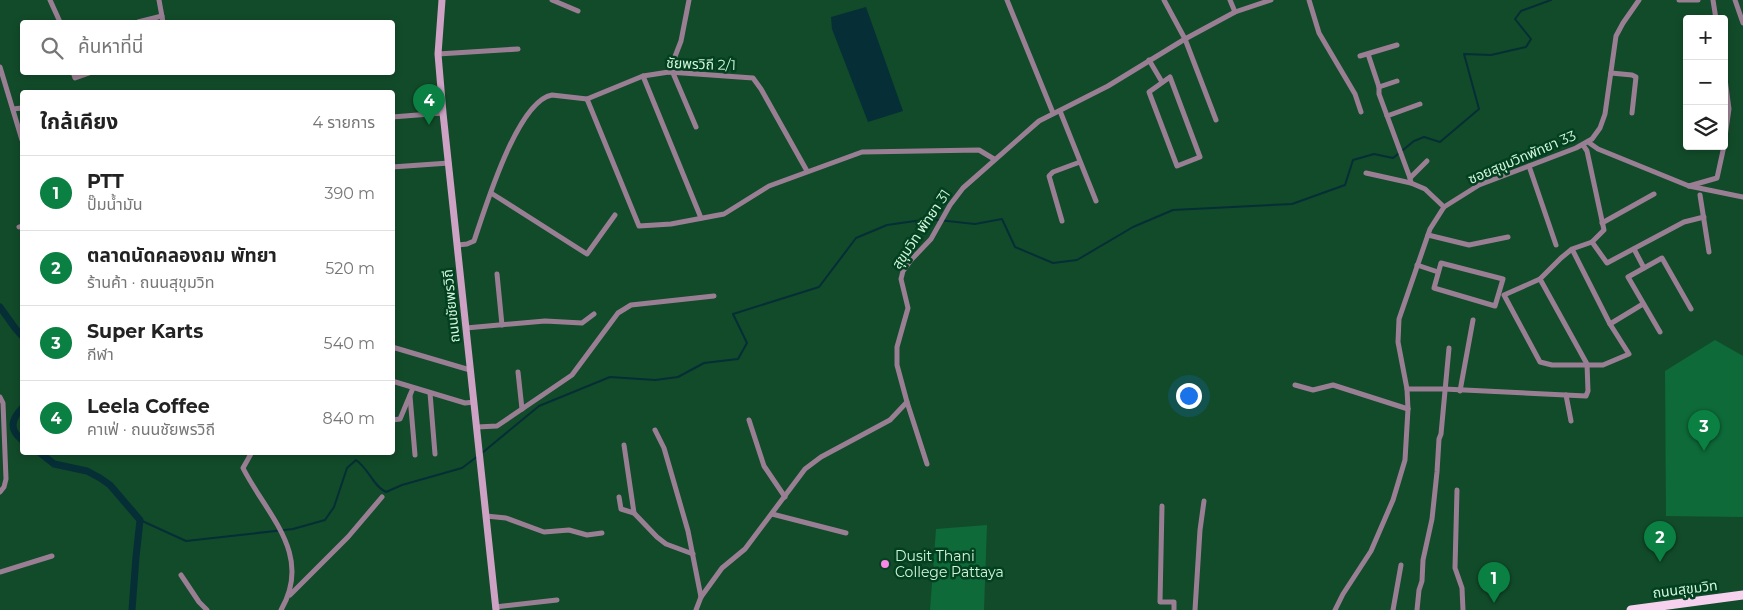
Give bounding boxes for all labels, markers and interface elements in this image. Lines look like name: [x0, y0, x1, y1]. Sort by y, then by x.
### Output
map controls: [1683, 15, 1728, 150]
button: +: [1683, 15, 1728, 60]
search box: [20, 20, 395, 75]
icon: search: [38, 34, 66, 62]
text: ค้นหาที่นี่: [78, 35, 143, 58]
street label: ชัยพรวิถี 2/1: [666, 54, 736, 74]
button: −: [1683, 60, 1728, 105]
pin: 4: [413, 84, 445, 125]
button: layers: [1683, 105, 1728, 150]
text: ใกล้เคียง: [40, 109, 118, 134]
text: 4 รายการ: [313, 113, 375, 132]
street label: ซอยสุขุมวิทพัทยา 33: [1465, 126, 1579, 188]
text: PTT: [87, 170, 124, 193]
text: 1: [53, 184, 59, 203]
text: 390 m: [324, 184, 375, 203]
street label: สุขุมวิท พัทยา 31: [888, 186, 954, 272]
text: ปั๊มน้ำมัน: [87, 195, 142, 214]
text: ตลาดนัดคลองถม พัทยา: [87, 244, 277, 267]
text: 2: [51, 259, 61, 278]
text: 520 m: [325, 259, 375, 278]
street label: ถนนชัยพรวิถี: [438, 269, 464, 343]
text: ร้านค้า · ถนนสุขุมวิท: [87, 273, 214, 292]
text: Super Karts: [87, 320, 203, 343]
text: 3: [51, 334, 61, 353]
text: 540 m: [324, 334, 375, 353]
text: กีฬา: [87, 345, 114, 364]
your location: [1176, 383, 1202, 409]
text: Leela Coffee: [87, 395, 210, 418]
text: 4: [50, 409, 62, 428]
text: 840 m: [322, 409, 375, 428]
pin: 3: [1688, 410, 1720, 451]
text: คาเฟ่ · ถนนชัยพรวิถี: [87, 420, 215, 439]
pin: 2: [1644, 521, 1676, 562]
place label: Dusit Thani College Pattaya: [895, 547, 1004, 581]
marker: Dusit Thani College Pattaya: [879, 558, 891, 570]
pin: 1: [1478, 562, 1510, 603]
street label: ถนนสุขุมวิท: [1652, 576, 1718, 602]

